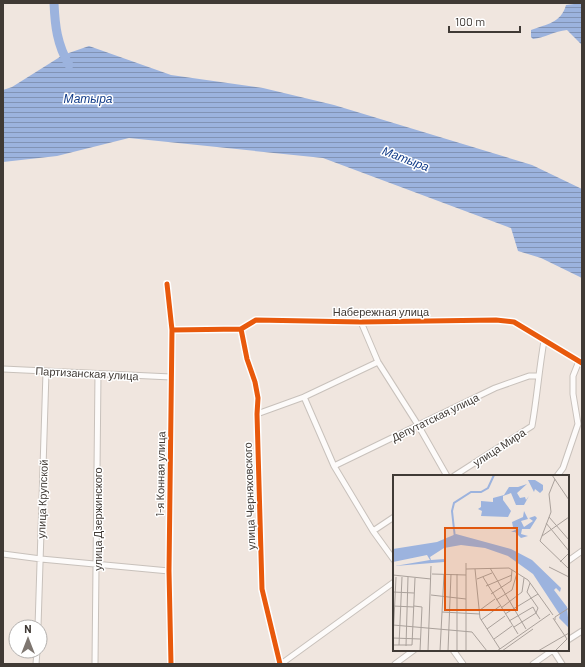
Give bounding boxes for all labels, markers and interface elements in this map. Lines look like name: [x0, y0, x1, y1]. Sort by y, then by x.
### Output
scale bar: [449, 8, 520, 34]
text: 100 m: [455, 14, 485, 28]
water label: Матыра: [64, 91, 113, 106]
water label: Матыра: [380, 143, 432, 174]
street label: Набережная улица: [333, 305, 430, 318]
street label: Партизанская улица: [35, 364, 140, 382]
street label: Депутатская улица: [389, 390, 482, 444]
street label: улица Мира: [470, 425, 528, 469]
street label: 1-я Конная улица: [153, 430, 167, 517]
street label: улица Черняховского: [241, 442, 257, 550]
street label: улица Крупской: [34, 459, 50, 539]
street label: улица Дзержинского: [91, 467, 104, 571]
inset map: [393, 475, 569, 651]
north arrow: [8, 619, 48, 659]
text: N: [24, 622, 32, 635]

